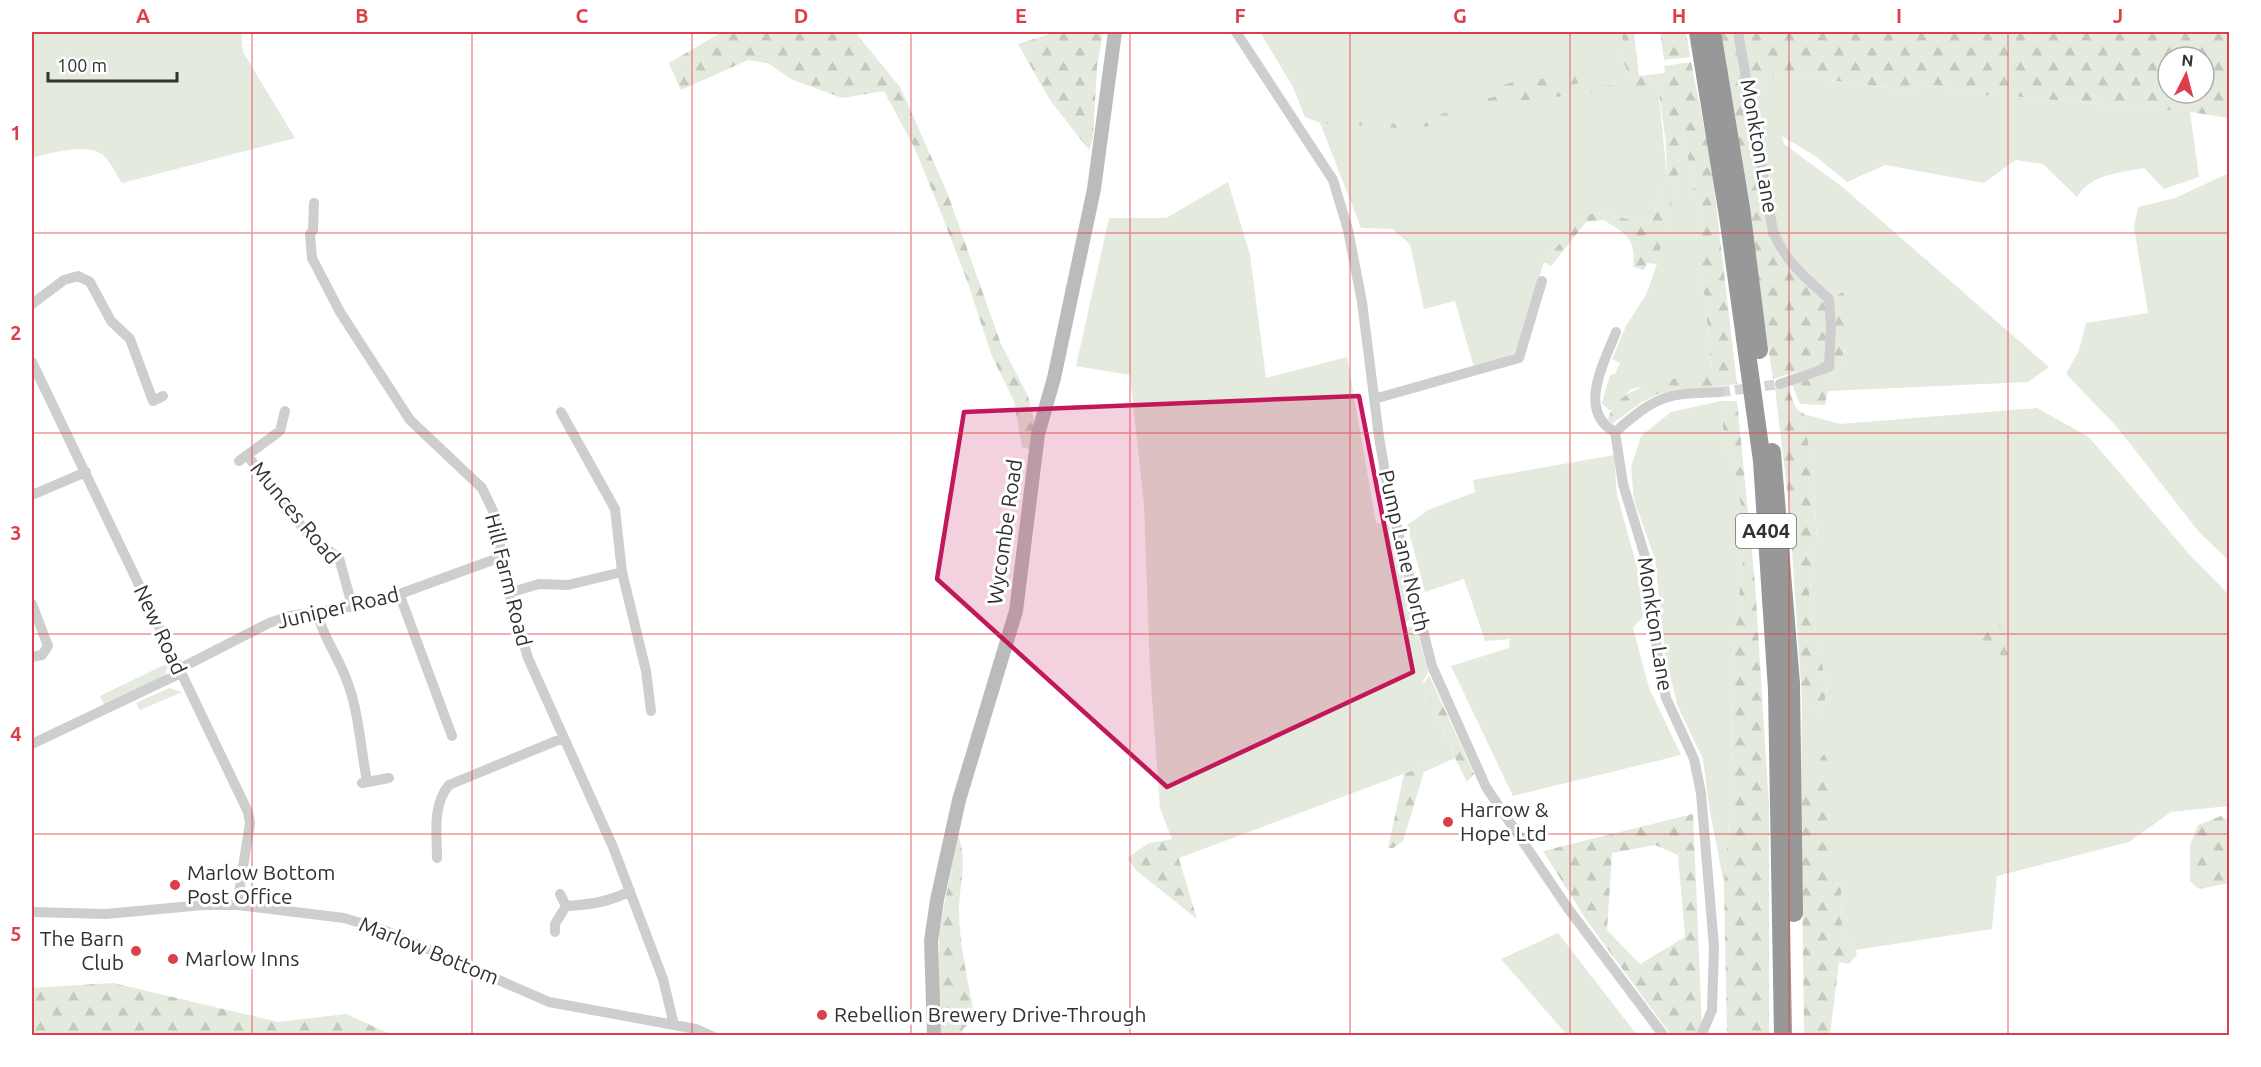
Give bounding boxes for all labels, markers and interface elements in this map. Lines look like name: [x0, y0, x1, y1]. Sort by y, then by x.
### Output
text: A: [136, 4, 150, 27]
text: B: [355, 4, 369, 27]
text: C: [576, 4, 589, 27]
text: D: [794, 4, 808, 27]
text: E: [1015, 4, 1027, 27]
text: F: [1234, 4, 1246, 27]
text: G: [1453, 4, 1467, 27]
text: H: [1672, 4, 1686, 27]
text: I: [1896, 4, 1902, 27]
text: J: [2113, 4, 2123, 27]
scale bar: [48, 45, 177, 83]
north arrow: [2156, 45, 2216, 105]
text: N: [2181, 51, 2194, 70]
text: 100 m: [57, 55, 107, 75]
street label: Monkton Lane: [1736, 77, 1784, 215]
text: 1: [10, 121, 22, 144]
text: 2: [10, 321, 22, 344]
street label: Munces Road: [246, 456, 345, 568]
street label: Wycombe Road: [982, 458, 1026, 606]
street label: Pump Lane North: [1375, 468, 1435, 634]
street label: Hill Farm Road: [481, 511, 537, 649]
road number: A404: [1736, 514, 1796, 548]
text: 3: [10, 521, 22, 544]
street label: Monkton Lane: [1634, 555, 1678, 693]
street label: New Road: [130, 581, 192, 678]
street label: Juniper Road: [274, 581, 401, 633]
text: 4: [10, 722, 22, 745]
place label: Harrow & Hope Ltd: [1460, 797, 1549, 845]
marker: Harrow & Hope Ltd: [1441, 815, 1455, 829]
place label: Marlow Bottom Post Office: [187, 860, 335, 908]
marker: Marlow Bottom Post Office: [168, 878, 182, 892]
street label: Marlow Bottom: [356, 911, 503, 989]
text: 5: [10, 922, 22, 945]
place label: The Barn Club: [40, 926, 124, 974]
marker: The Barn Club: [129, 944, 143, 958]
place label: Marlow Inns: [185, 946, 299, 970]
marker: Marlow Inns: [166, 952, 180, 966]
place label: Rebellion Brewery Drive-Through: [834, 1002, 1147, 1026]
marker: Rebellion Brewery Drive-Through: [815, 1008, 829, 1022]

